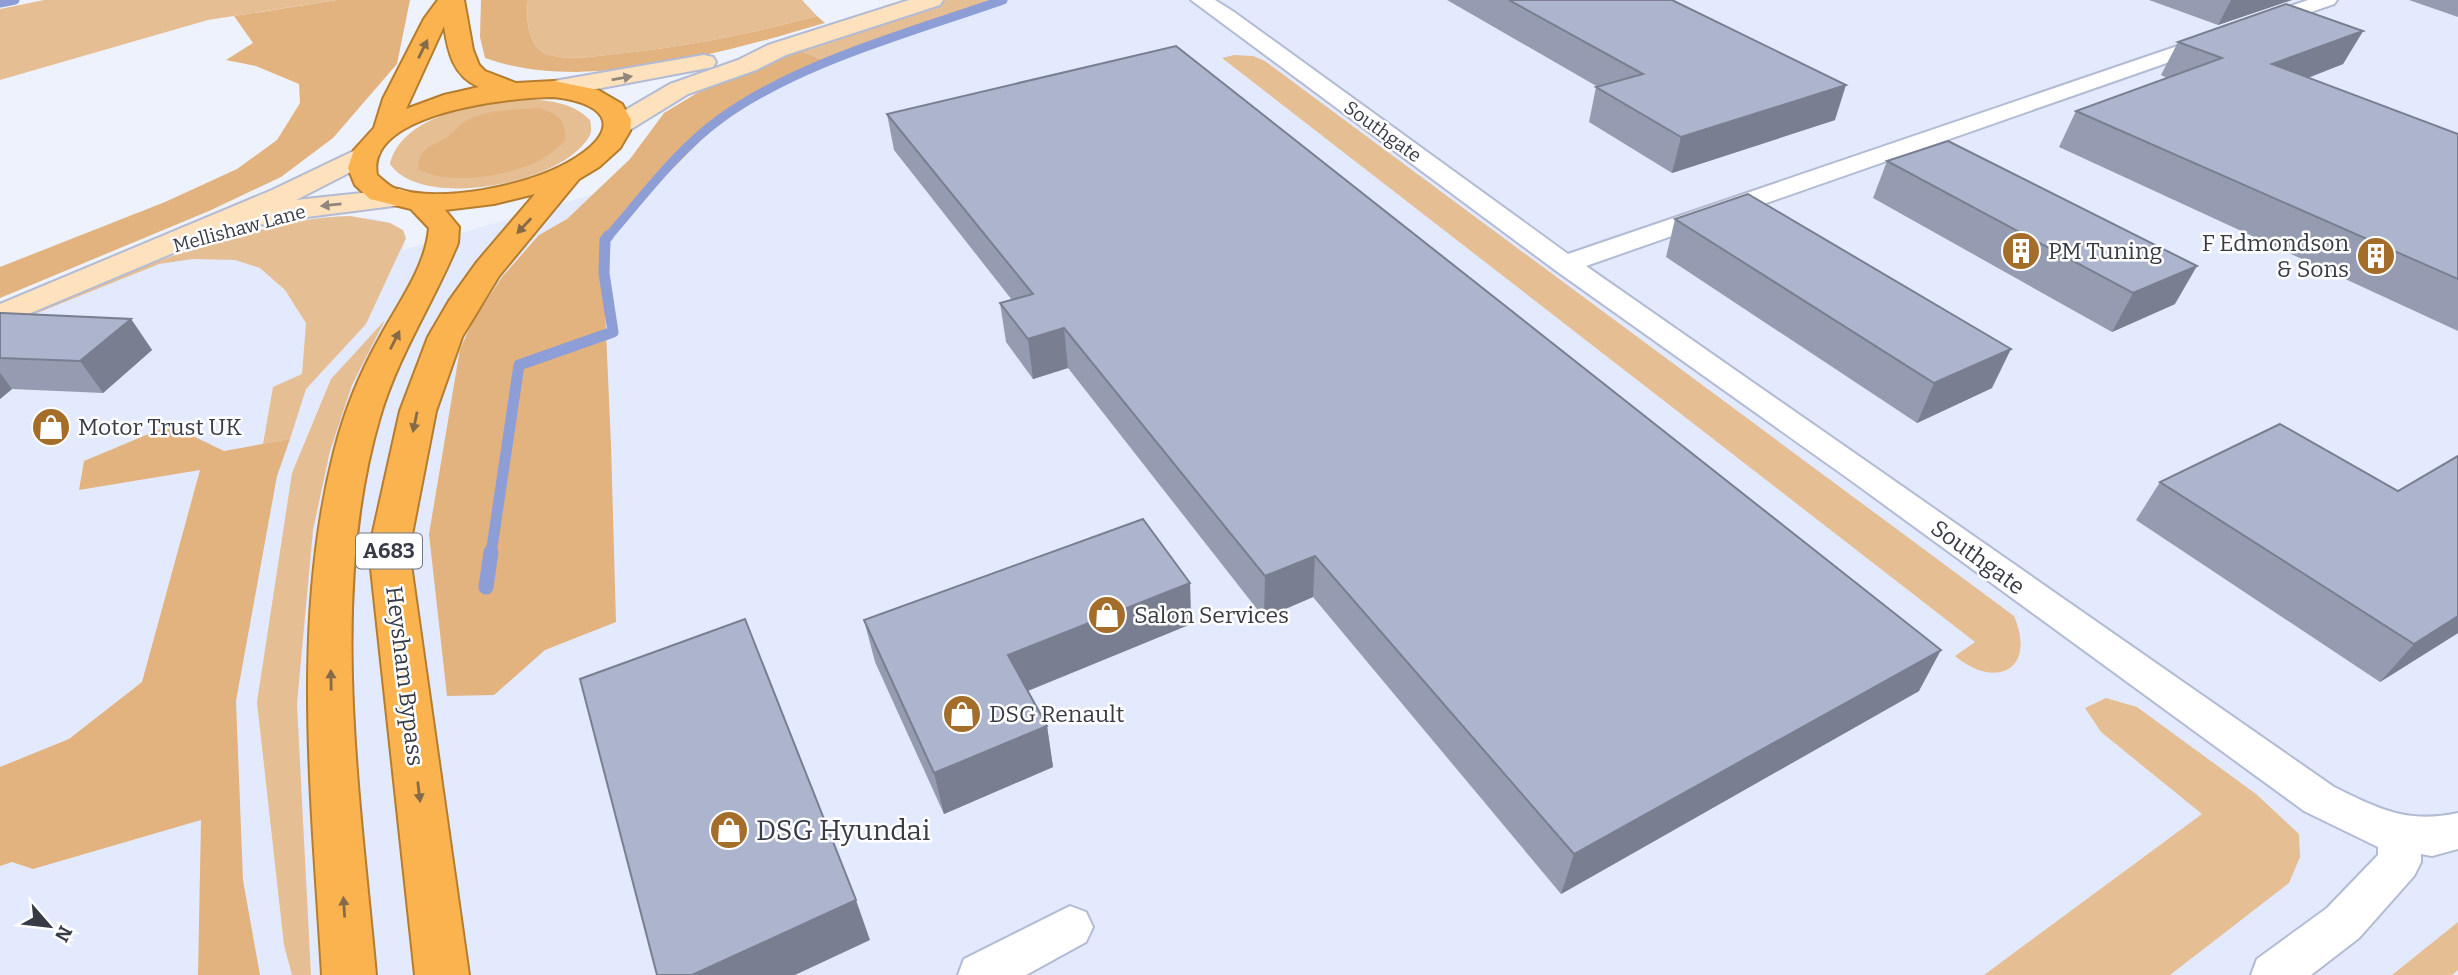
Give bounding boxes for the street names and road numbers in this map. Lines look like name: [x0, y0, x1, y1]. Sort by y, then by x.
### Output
street label: Southgate: [1339, 96, 1426, 167]
street label: Mellishaw Lane: [170, 200, 308, 257]
street label: Southgate: [1926, 514, 2030, 600]
road number: A683: [356, 534, 422, 568]
street label: Heysham Bypass: [380, 585, 430, 767]

